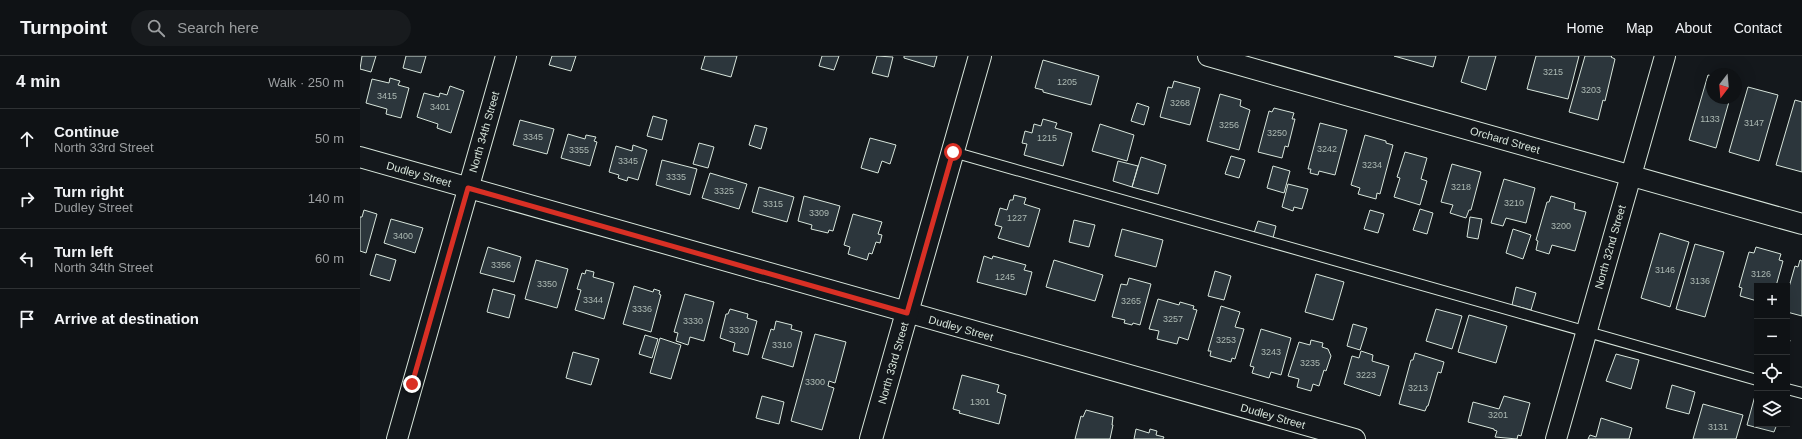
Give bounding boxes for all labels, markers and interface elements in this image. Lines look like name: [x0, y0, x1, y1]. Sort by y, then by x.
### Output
search box: [131, 10, 411, 46]
text: Turnpoint: [20, 17, 107, 38]
icon: search: [145, 17, 167, 39]
text: Search here: [177, 19, 259, 36]
text: Home: [1567, 20, 1604, 36]
text: Map: [1626, 20, 1653, 36]
text: About: [1675, 20, 1712, 36]
text: Contact: [1734, 20, 1782, 36]
house number: 3215: [1543, 67, 1563, 77]
north arrow: [1706, 68, 1742, 104]
text: 4 min: [16, 72, 60, 91]
text: Walk · 250 m: [268, 75, 344, 90]
house number: 1205: [1057, 77, 1077, 87]
house number: 3203: [1581, 85, 1601, 95]
street label: North 34th Street: [467, 90, 501, 174]
house number: 3415: [377, 91, 397, 101]
house number: 3268: [1170, 98, 1190, 108]
house number: 3401: [430, 102, 450, 112]
house number: 1133: [1700, 114, 1720, 124]
house number: 3147: [1744, 118, 1764, 128]
house number: 3256: [1219, 120, 1239, 130]
text: Continue: [54, 123, 119, 140]
street label: Orchard Street: [1469, 124, 1541, 156]
icon: ahead: [16, 128, 38, 150]
house number: 3250: [1267, 128, 1287, 138]
text: 50 m: [315, 131, 344, 146]
house number: 3345: [523, 132, 543, 142]
house number: 1215: [1037, 133, 1057, 143]
text: North 33rd Street: [54, 140, 154, 155]
route start: [944, 143, 962, 161]
house number: 3242: [1317, 144, 1337, 154]
house number: 3355: [569, 145, 589, 155]
house number: 3345: [618, 156, 638, 166]
street label: Dudley Street: [385, 159, 453, 189]
house number: 3234: [1362, 160, 1382, 170]
house number: 3335: [666, 172, 686, 182]
house number: 3218: [1451, 182, 1471, 192]
text: Turn right: [54, 183, 124, 200]
house number: 3325: [714, 186, 734, 196]
icon: right: [16, 188, 38, 210]
text: 140 m: [308, 191, 344, 206]
house number: 3210: [1504, 198, 1524, 208]
house number: 3315: [763, 199, 783, 209]
text: Dudley Street: [54, 200, 133, 215]
street label: North 32nd Street: [1592, 204, 1628, 290]
house number: 3309: [809, 208, 829, 218]
house number: 1227: [1007, 213, 1027, 223]
house number: 3200: [1551, 221, 1571, 231]
house number: 3400: [393, 231, 413, 241]
text: Turn left: [54, 243, 113, 260]
icon: left: [16, 248, 38, 270]
text: 60 m: [315, 251, 344, 266]
text: North 34th Street: [54, 260, 153, 275]
house number: 3356: [491, 260, 511, 270]
house number: 3146: [1655, 265, 1675, 275]
house number: 3126: [1751, 269, 1771, 279]
house number: 1245: [995, 272, 1015, 282]
house number: 3136: [1690, 276, 1710, 286]
house number: 3350: [537, 279, 557, 289]
map controls: [1754, 283, 1790, 427]
button: +: [1754, 283, 1790, 319]
house number: 3344: [583, 295, 603, 305]
house number: 3265: [1121, 296, 1141, 306]
house number: 3336: [632, 304, 652, 314]
icon: arrive: [16, 308, 38, 330]
text: Arrive at destination: [54, 310, 199, 327]
street label: Dudley Street: [927, 313, 995, 343]
house number: 3257: [1163, 314, 1183, 324]
house number: 3330: [683, 316, 703, 326]
button: −: [1754, 319, 1790, 355]
street label: North 33rd Street: [876, 321, 910, 405]
house number: 3320: [729, 325, 749, 335]
house number: 3253: [1216, 335, 1236, 345]
house number: 3310: [772, 340, 792, 350]
house number: 3243: [1261, 347, 1281, 357]
button: locate: [1754, 355, 1790, 391]
house number: 3235: [1300, 358, 1320, 368]
house number: 3223: [1356, 370, 1376, 380]
route end: [403, 375, 421, 393]
house number: 3300: [805, 377, 825, 387]
house number: 3213: [1408, 383, 1428, 393]
button: layers: [1754, 391, 1790, 427]
house number: 1301: [970, 397, 990, 407]
street label: Dudley Street: [1239, 401, 1307, 431]
house number: 3201: [1488, 410, 1508, 420]
house number: 3131: [1708, 422, 1728, 432]

